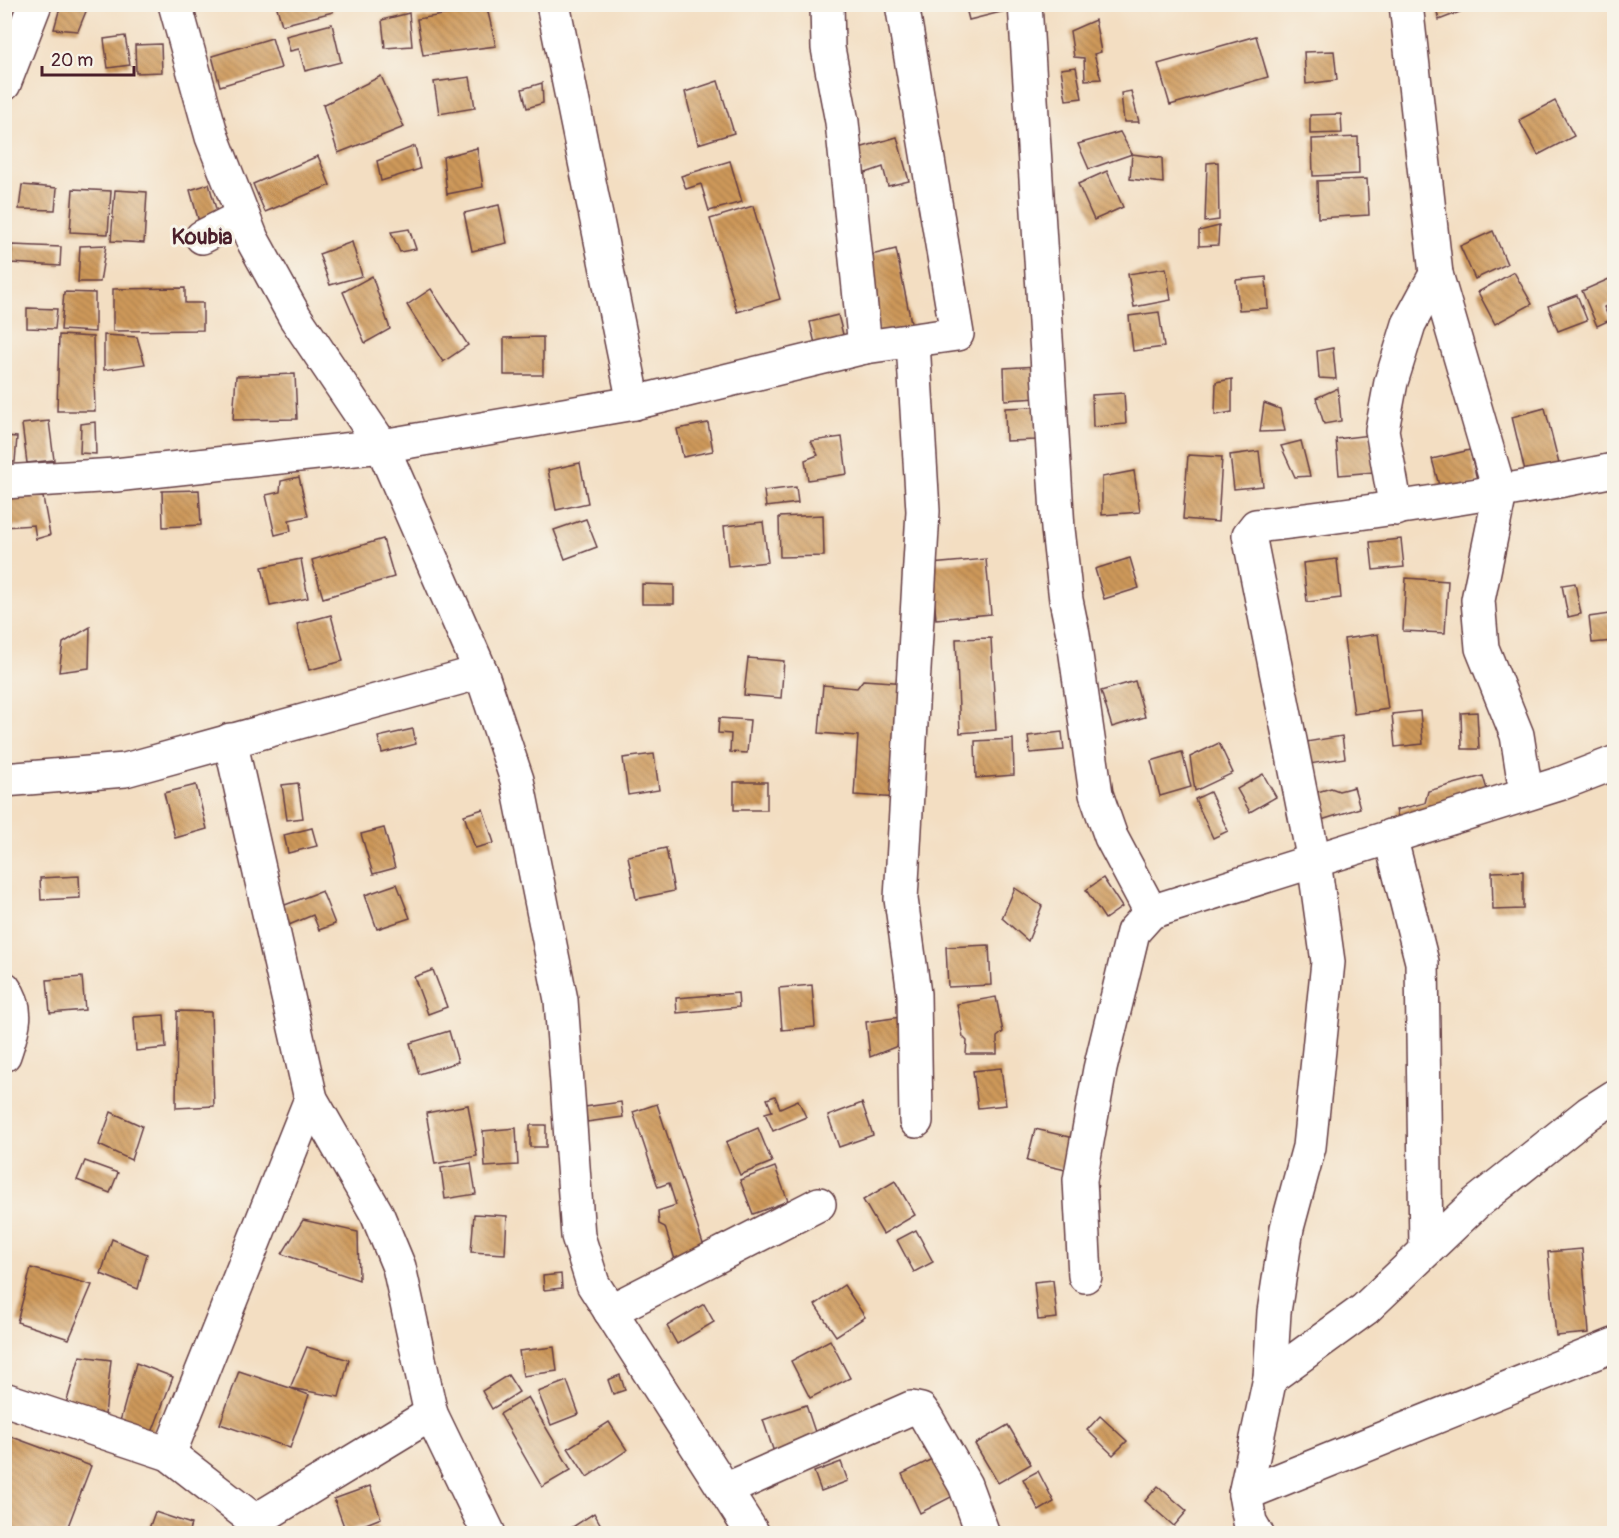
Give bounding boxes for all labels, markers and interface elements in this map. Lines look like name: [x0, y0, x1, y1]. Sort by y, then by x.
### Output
scale bar: [42, 39, 134, 77]
text: 20 m: [51, 49, 93, 72]
district label: Koubia: [171, 223, 233, 251]

